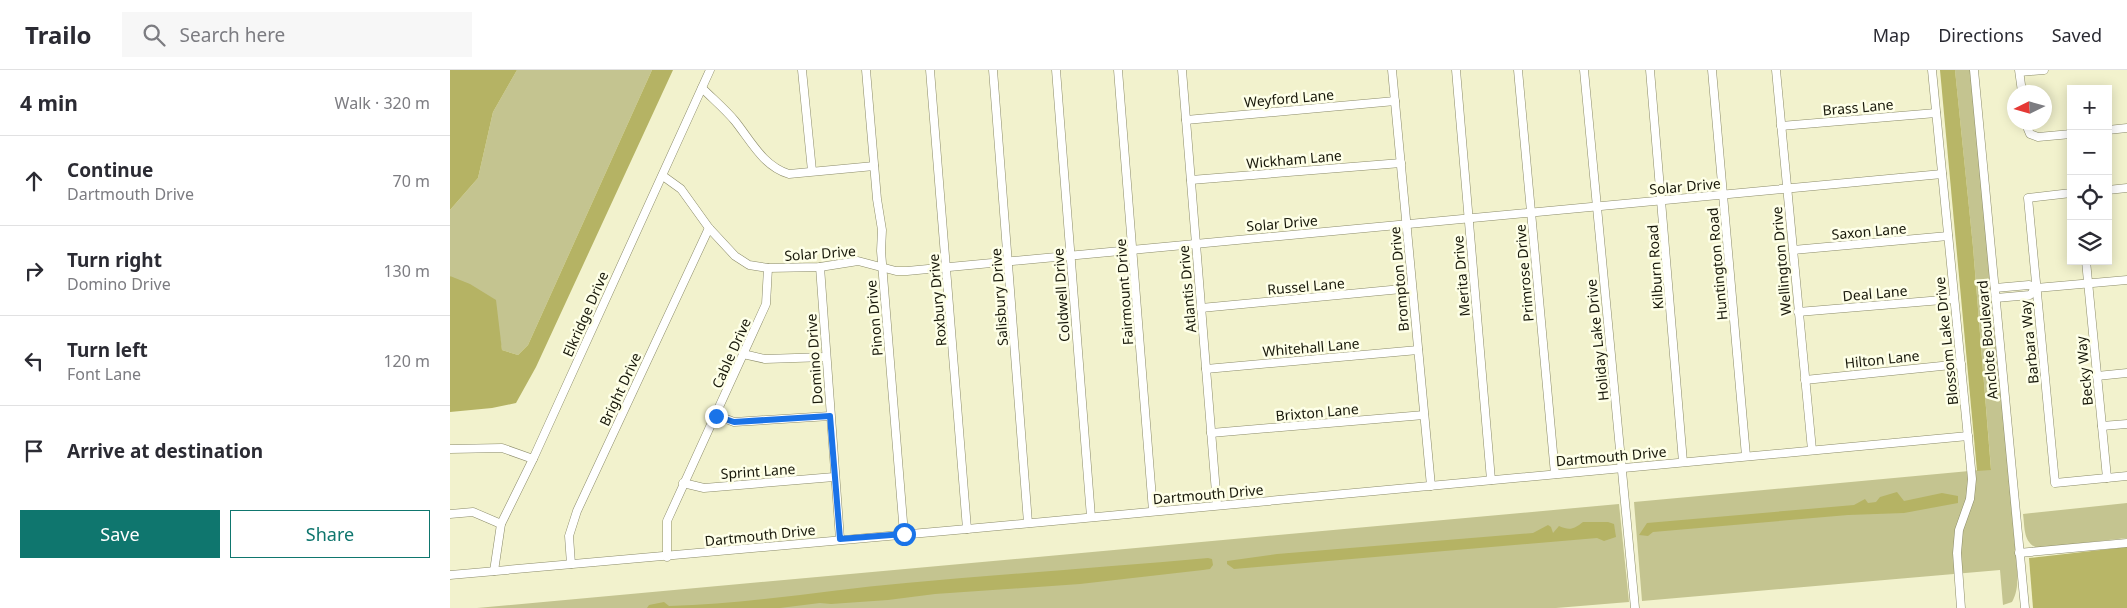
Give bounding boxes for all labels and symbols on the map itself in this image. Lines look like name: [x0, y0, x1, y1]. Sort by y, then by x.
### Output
street label: Weyford Lane: [1243, 85, 1335, 111]
north arrow: [2007, 85, 2052, 130]
street label: Brass Lane: [1822, 94, 1894, 120]
street label: Wickham Lane: [1245, 145, 1343, 173]
street label: Solar Drive: [1648, 173, 1722, 199]
street label: Wellington Drive: [1767, 206, 1795, 316]
street label: Huntington Road: [1703, 207, 1731, 321]
street label: Solar Drive: [1245, 210, 1319, 236]
street label: Saxon Lane: [1831, 218, 1907, 244]
street label: Primrose Drive: [1510, 223, 1538, 323]
street label: Kilburn Road: [1643, 224, 1667, 310]
street label: Brompton Drive: [1385, 226, 1413, 332]
street label: Merita Drive: [1448, 235, 1474, 317]
street label: Fairmount Drive: [1111, 238, 1137, 346]
street label: Solar Drive: [784, 241, 857, 265]
street label: Atlantis Drive: [1174, 244, 1200, 334]
street label: Salisbury Drive: [986, 247, 1012, 347]
street label: Coldwell Drive: [1048, 247, 1074, 343]
street label: Roxbury Drive: [923, 253, 951, 347]
street label: Elkridge Drive: [558, 268, 612, 360]
street label: Russel Lane: [1266, 273, 1346, 299]
street label: Blossom Lake Drive: [1930, 276, 1962, 406]
street label: Holiday Lake Drive: [1581, 278, 1613, 402]
street label: Pinon Drive: [861, 279, 887, 357]
street label: Anclote Boulevard: [1972, 280, 2002, 400]
street label: Deal Lane: [1842, 281, 1908, 305]
street label: Barbara Way: [2015, 298, 2043, 385]
street label: Domino Drive: [801, 313, 827, 405]
street label: Cable Drive: [707, 315, 755, 391]
street label: Whitehall Lane: [1262, 333, 1360, 361]
street label: Becky Way: [2071, 334, 2097, 407]
street label: Hilton Lane: [1844, 346, 1920, 372]
street label: Bright Drive: [595, 349, 645, 429]
street label: Brixton Lane: [1275, 399, 1359, 425]
route end: [705, 405, 728, 428]
street label: Dartmouth Drive: [1555, 442, 1667, 470]
street label: Sprint Lane: [720, 459, 796, 483]
street label: Dartmouth Drive: [1152, 480, 1264, 508]
street label: Dartmouth Drive: [704, 520, 816, 550]
route start: [893, 523, 916, 546]

